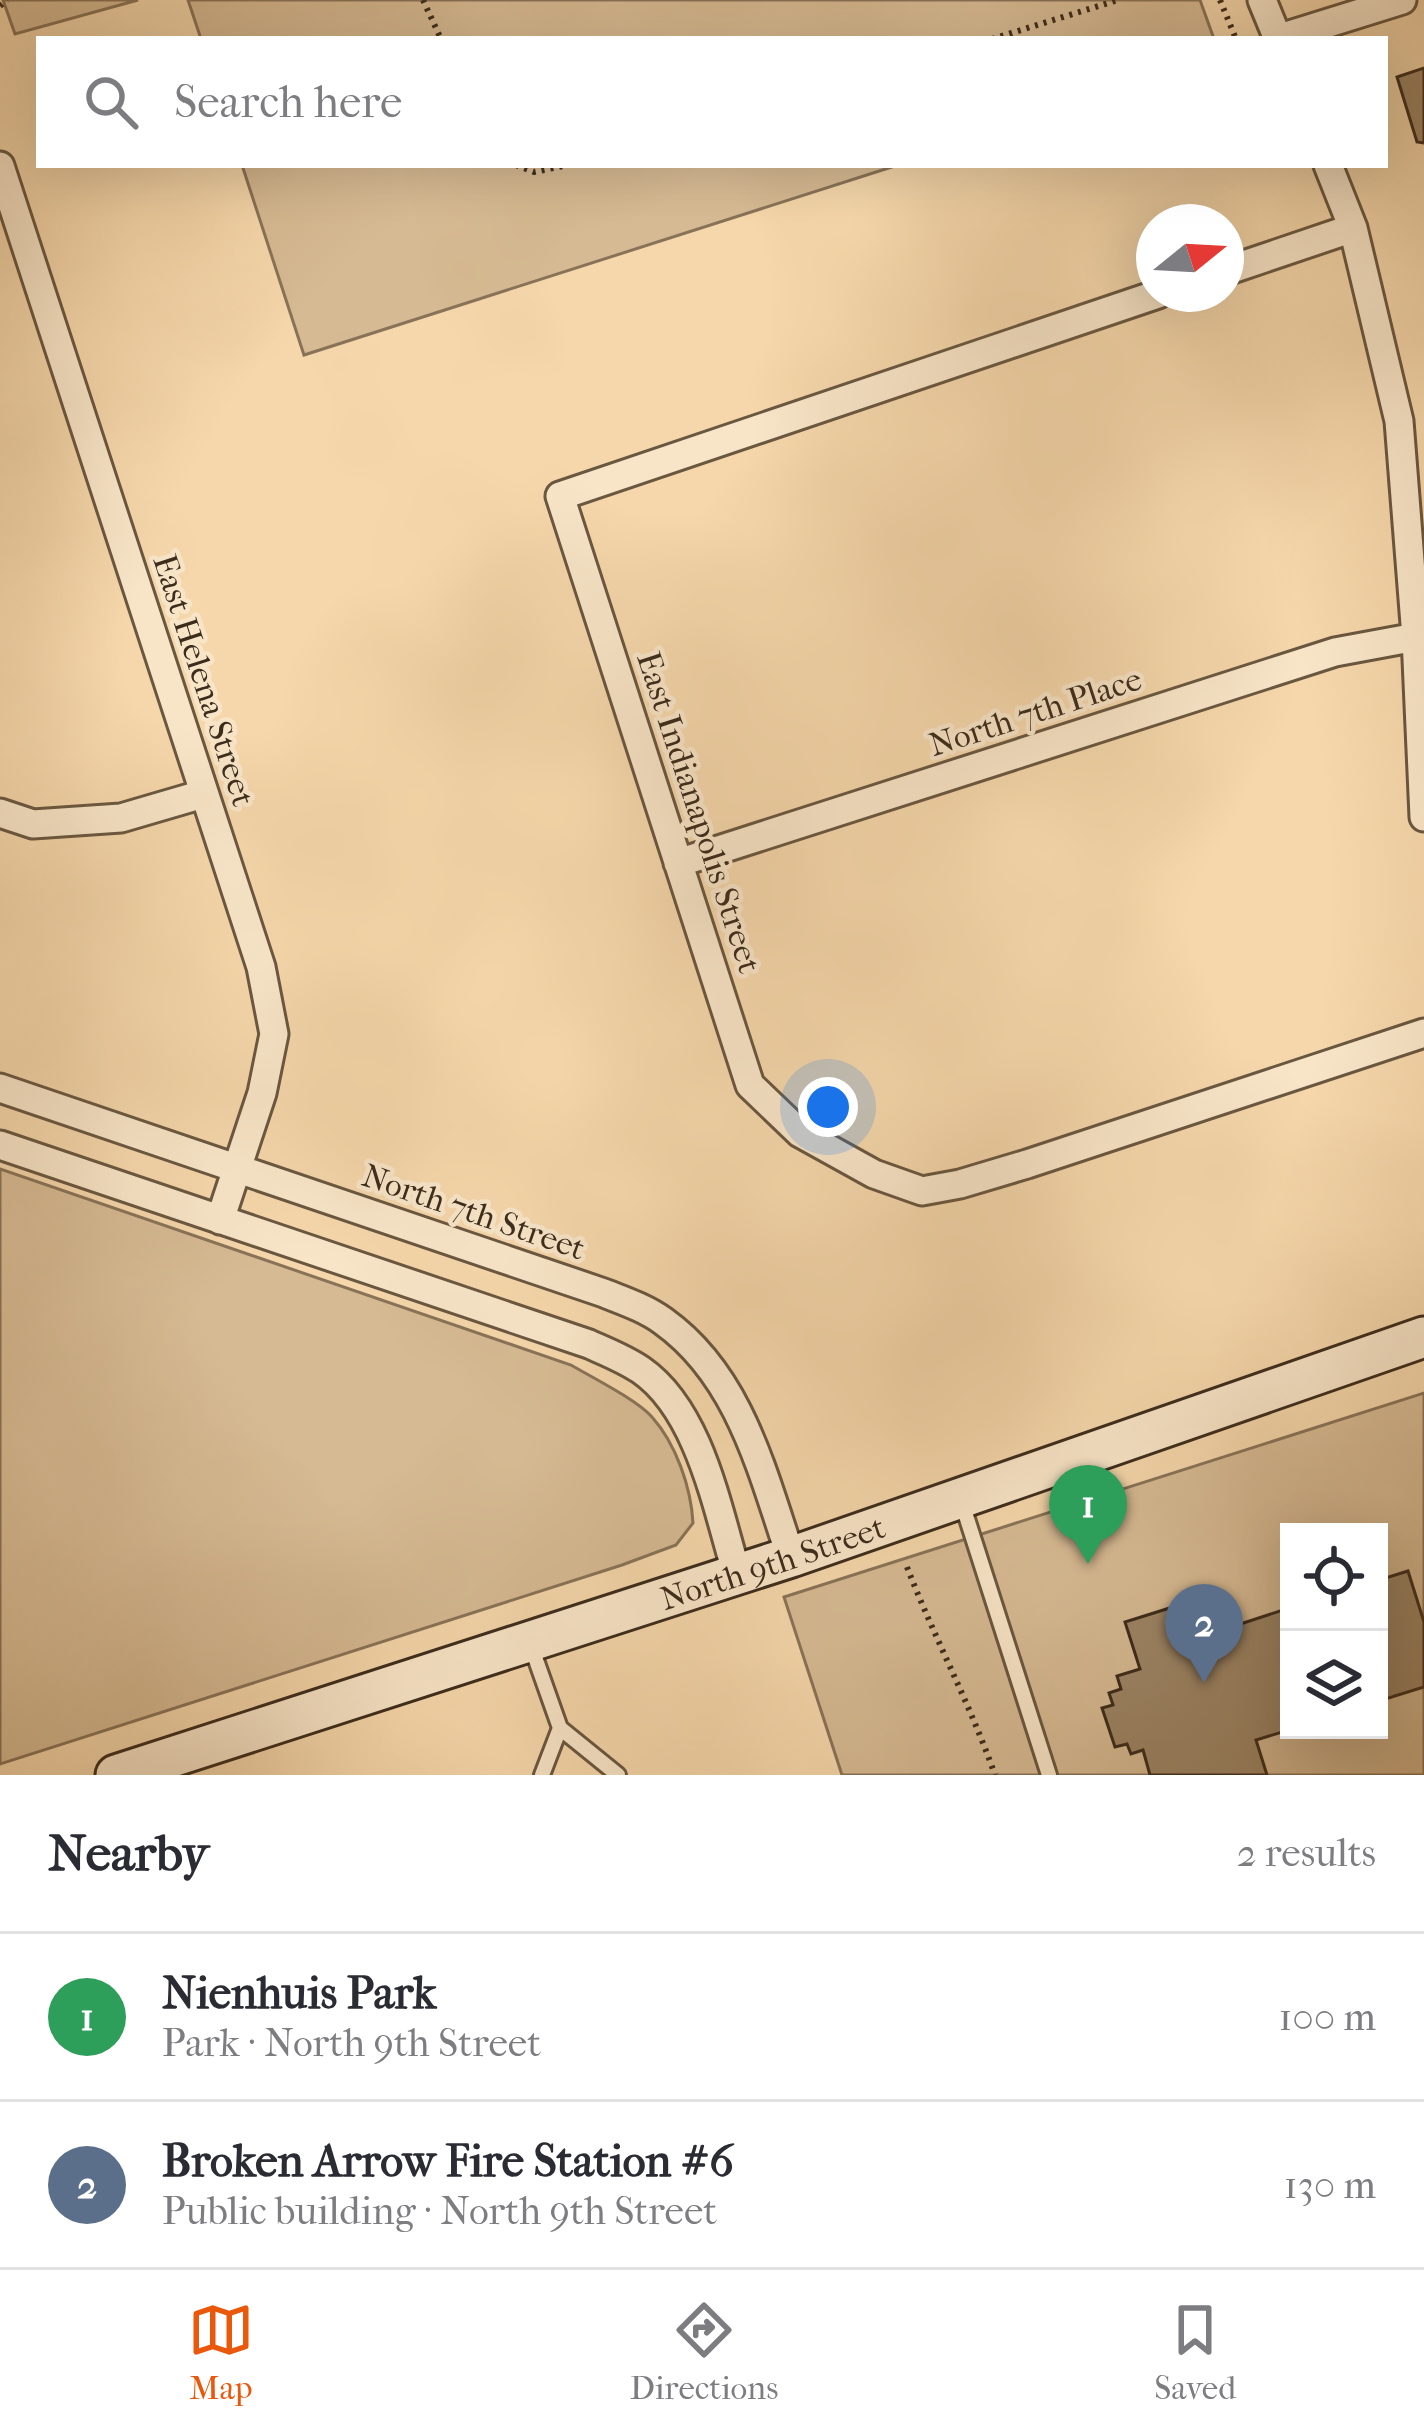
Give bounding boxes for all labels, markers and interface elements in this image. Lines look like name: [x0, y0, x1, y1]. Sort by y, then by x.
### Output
search box: [36, 36, 1388, 168]
icon: search: [78, 69, 144, 135]
text: Search here: [174, 76, 402, 129]
north arrow: [1136, 204, 1244, 312]
street label: East Helena Street: [145, 550, 263, 811]
street label: East Indianapolis Street: [628, 647, 769, 978]
street label: North 7th Place: [924, 660, 1147, 765]
your location: [798, 1077, 858, 1137]
street label: North 7th Street: [357, 1156, 590, 1269]
pin: 1: [1049, 1465, 1127, 1564]
street label: North 9th Street: [656, 1508, 891, 1619]
map controls: [1280, 1523, 1388, 1739]
button: locate: [1280, 1523, 1388, 1631]
pin: 2: [1165, 1584, 1243, 1683]
button: layers: [1280, 1631, 1388, 1739]
text: Nearby: [48, 1823, 209, 1883]
text: 2 results: [1237, 1830, 1376, 1876]
text: Nienhuis Park: [162, 1967, 436, 2020]
text: 1: [80, 1994, 94, 2040]
text: 100 m: [1278, 1994, 1376, 2040]
text: Park · North 9th Street: [162, 2020, 541, 2066]
text: Broken Arrow Fire Station #6: [162, 2135, 734, 2188]
text: 2: [77, 2162, 97, 2208]
text: 130 m: [1284, 2162, 1376, 2208]
text: Public building · North 9th Street: [162, 2188, 717, 2234]
tab: Map: [188, 2297, 254, 2408]
tab: Directions: [630, 2297, 778, 2408]
tab: Saved: [1154, 2297, 1236, 2408]

